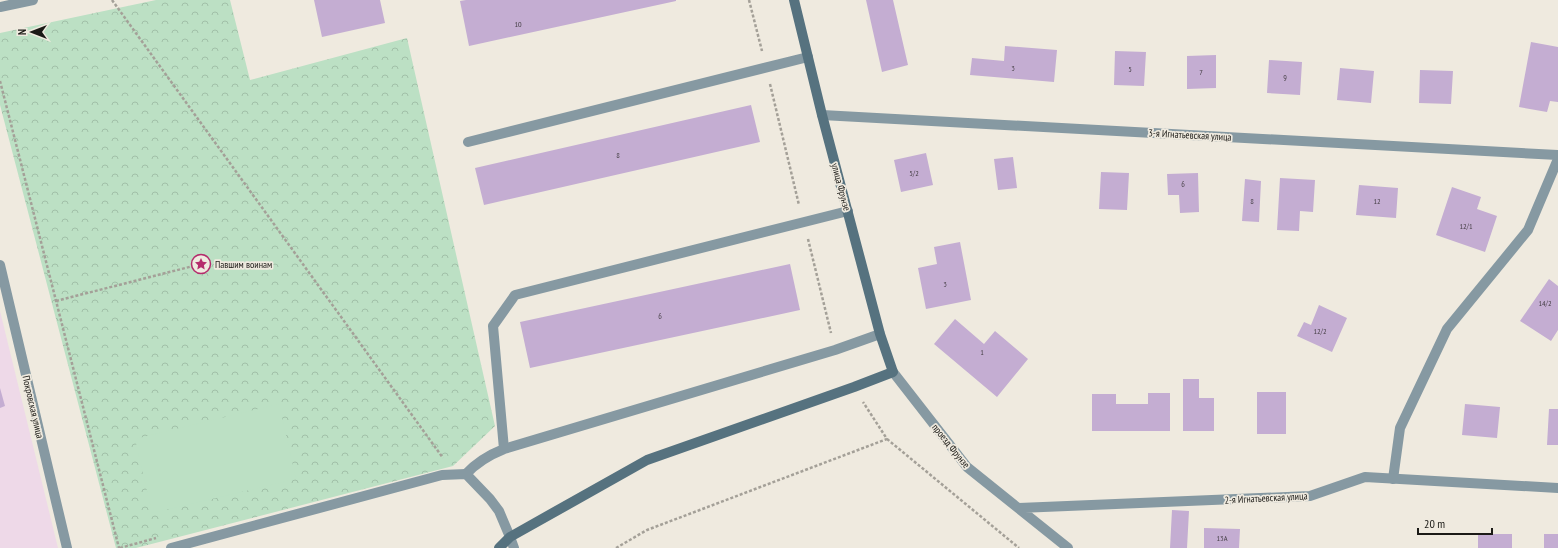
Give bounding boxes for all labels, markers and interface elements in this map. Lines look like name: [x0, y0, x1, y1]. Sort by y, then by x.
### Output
north arrow: [12, 12, 52, 52]
house number: 10: [514, 19, 522, 29]
text: N: [15, 29, 29, 35]
house number: 3: [1011, 63, 1015, 73]
house number: 5: [1128, 64, 1132, 74]
house number: 7: [1199, 67, 1203, 77]
house number: 9: [1283, 72, 1287, 82]
street label: 3-я Игнатьевская улица: [1148, 126, 1232, 144]
house number: 8: [616, 150, 620, 160]
street label: улица Фрунзе: [828, 162, 854, 212]
house number: 5/2: [909, 168, 919, 178]
house number: 6: [1181, 179, 1185, 189]
house number: 8: [1250, 196, 1254, 206]
house number: 12: [1373, 196, 1381, 206]
house number: 12/1: [1459, 221, 1473, 231]
place icon: Павшим воинам: [190, 253, 212, 275]
place label: Павшим воинам: [215, 258, 272, 271]
house number: 3: [943, 279, 947, 289]
house number: 14/2: [1538, 298, 1552, 308]
house number: 6: [658, 311, 662, 321]
house number: 12/2: [1313, 326, 1327, 336]
house number: 1: [980, 347, 984, 357]
street label: Покровская улица: [19, 374, 47, 440]
street label: проезд Фрунзе: [929, 421, 973, 471]
street label: 2-я Игнатьевская улица: [1224, 489, 1308, 507]
scale bar: [1418, 510, 1492, 536]
text: 20 m: [1424, 516, 1445, 531]
house number: 13А: [1217, 533, 1228, 543]

